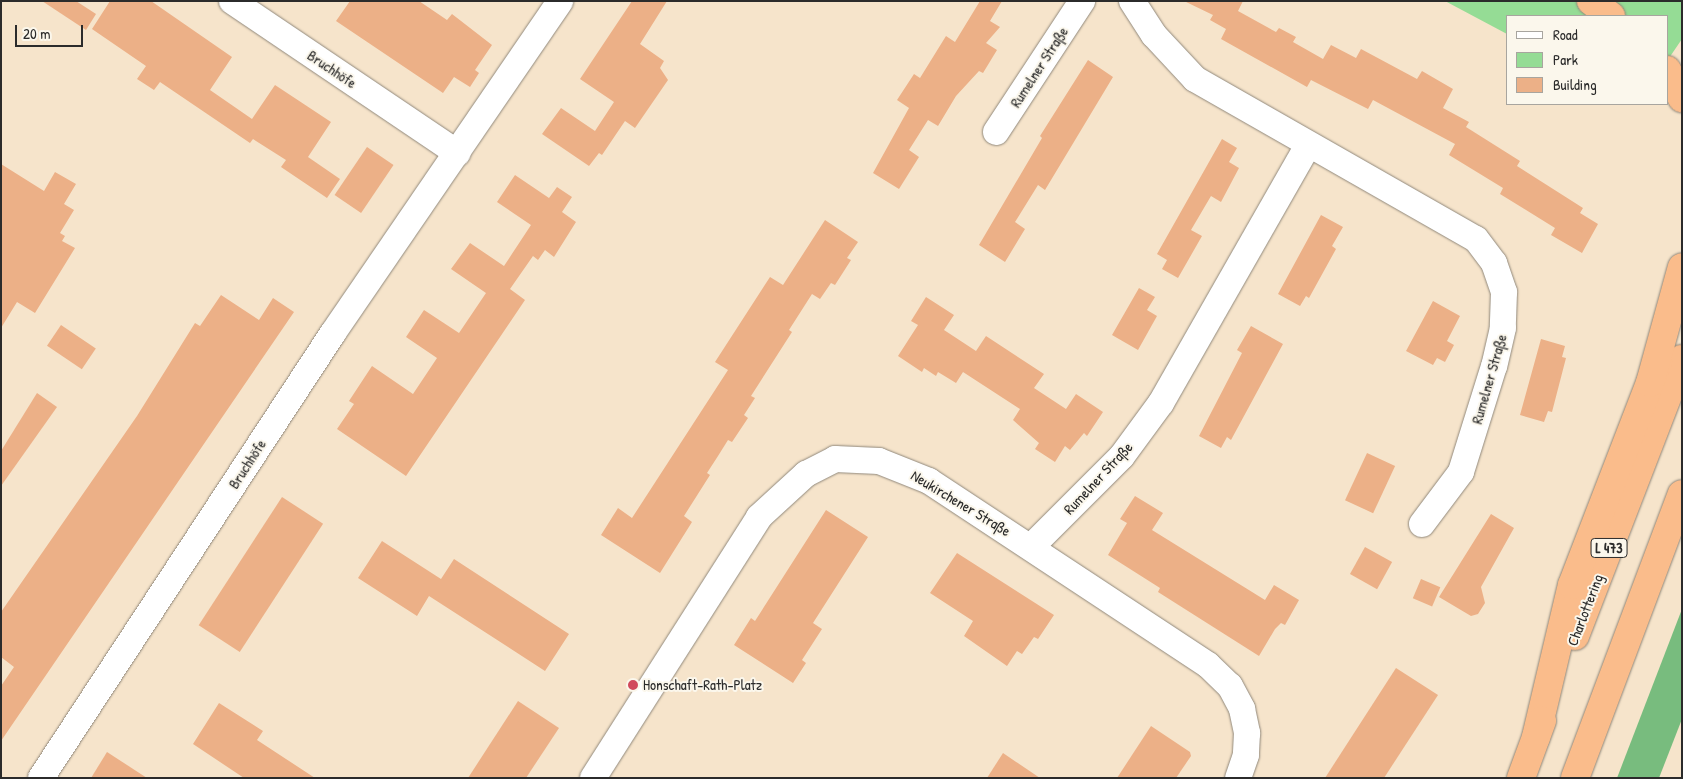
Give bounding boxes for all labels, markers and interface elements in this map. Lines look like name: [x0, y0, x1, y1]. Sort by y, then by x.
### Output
scale bar: [18, 15, 85, 47]
legend: [1506, 15, 1668, 105]
text: 20 m: [23, 23, 50, 44]
street label: Rumelner Straße: [1006, 23, 1072, 111]
text: Road: [1553, 24, 1578, 45]
street label: Bruchhöfe: [304, 46, 360, 92]
text: Park: [1553, 49, 1578, 70]
text: Building: [1553, 74, 1597, 95]
street label: Rumelner Straße: [1468, 332, 1510, 426]
street label: Bruchhöfe: [224, 436, 270, 492]
street label: Rumelner Straße: [1060, 438, 1136, 518]
street label: Neukirchener Straße: [908, 466, 1014, 540]
road number: L 473: [1590, 536, 1628, 560]
street label: Charlottering: [1563, 572, 1607, 648]
place label: Honschaft-Rath-Platz: [643, 676, 762, 694]
marker: Honschaft-Rath-Platz: [627, 679, 639, 691]

